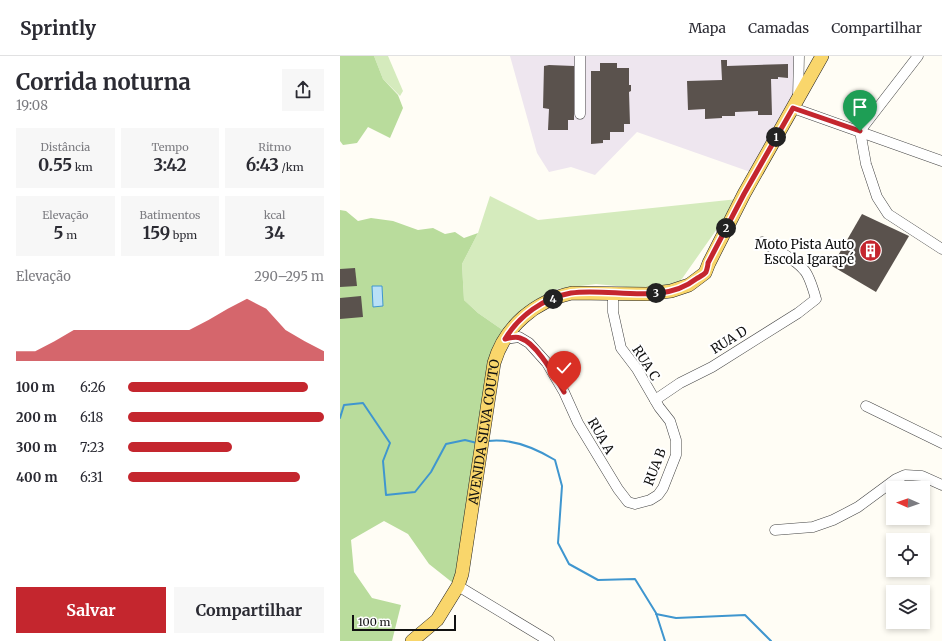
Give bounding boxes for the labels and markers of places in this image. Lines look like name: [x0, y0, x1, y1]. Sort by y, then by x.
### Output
pin: [843, 90, 877, 131]
pin: 1: [766, 127, 786, 147]
pin: 2: [716, 218, 736, 238]
place label: Moto Pista Auto Escola Igarapé: [755, 236, 854, 268]
building icon: Moto Pista Auto Escola Igarapé: [857, 238, 883, 264]
pin: 3: [646, 283, 666, 303]
pin: 4: [543, 289, 563, 309]
pin: [547, 351, 581, 392]

